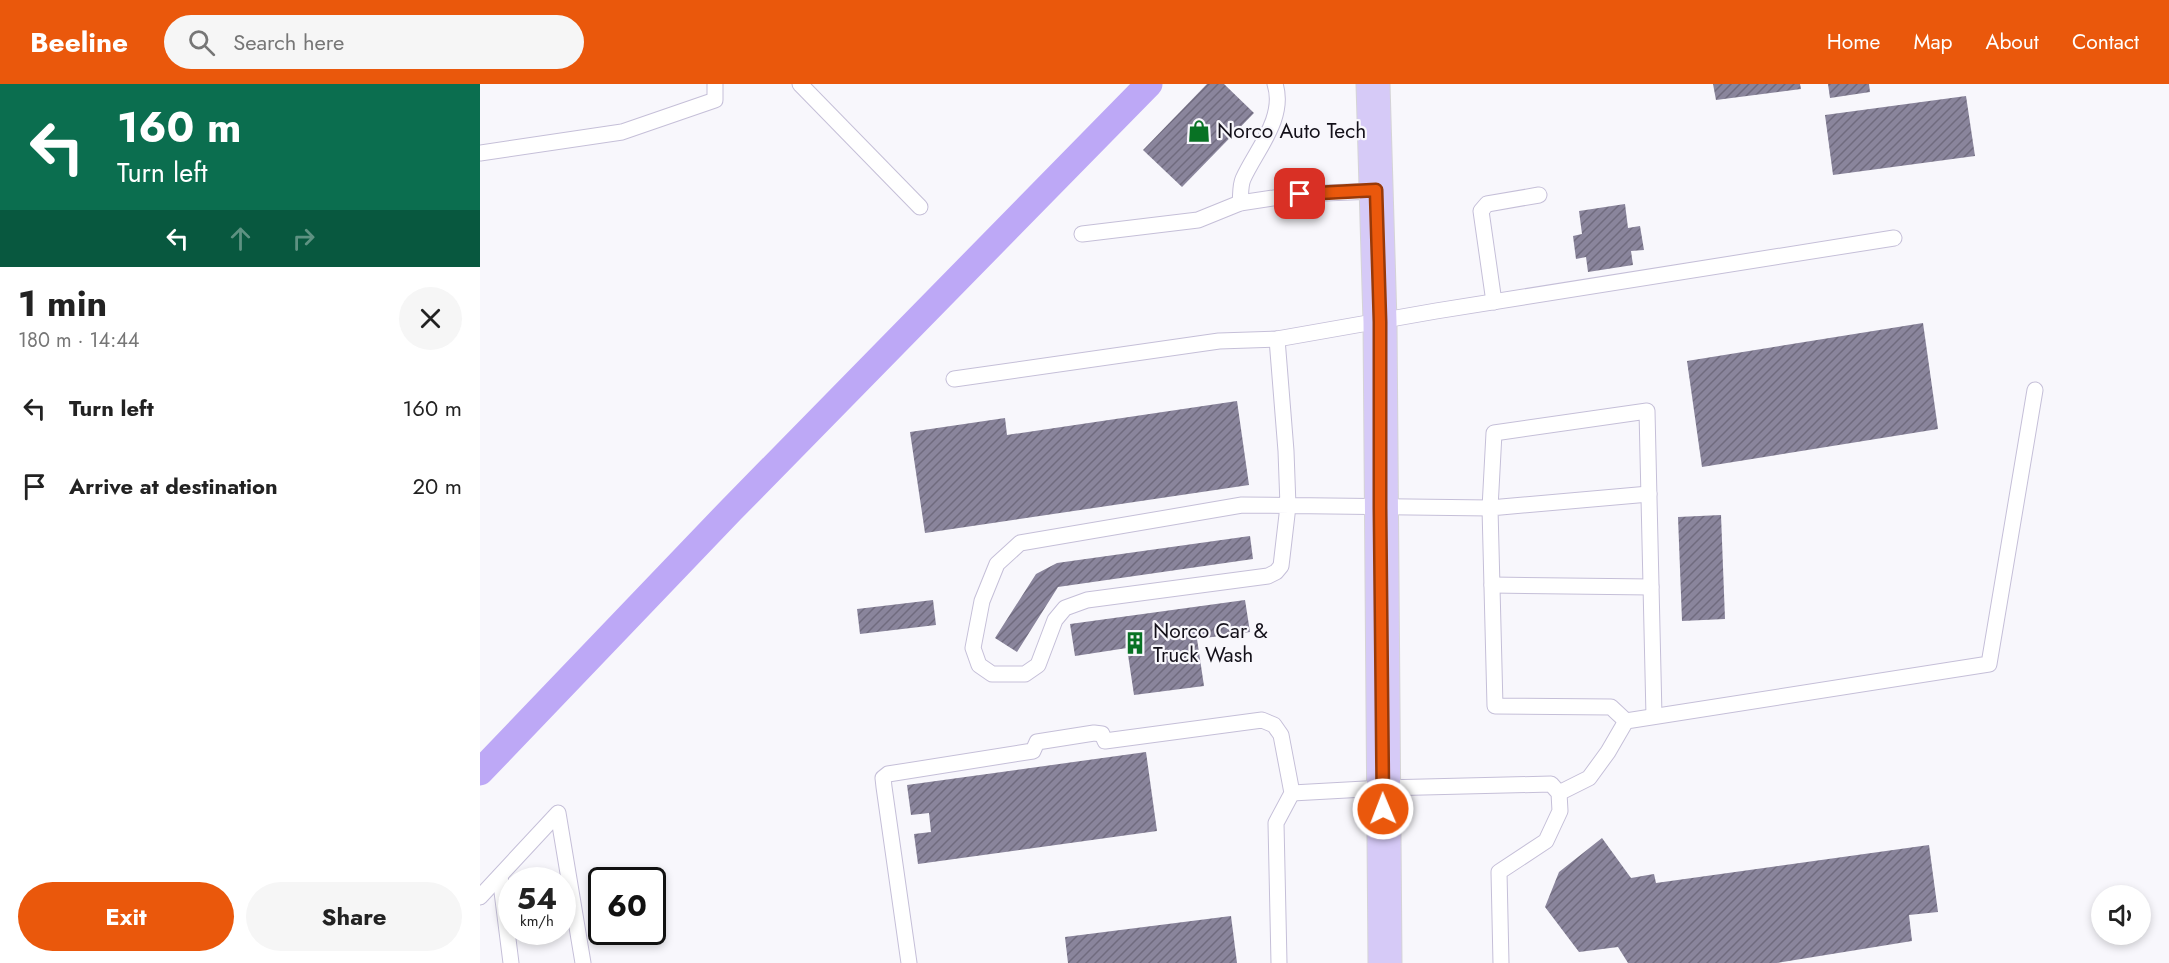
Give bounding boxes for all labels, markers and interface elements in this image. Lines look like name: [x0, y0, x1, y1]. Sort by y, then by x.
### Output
search box: [164, 15, 584, 69]
text: Beeline: [30, 22, 128, 63]
icon: search: [185, 26, 218, 59]
text: Search here: [233, 26, 344, 58]
text: Home: [1827, 27, 1880, 57]
text: Map: [1913, 27, 1953, 57]
text: About: [1986, 27, 2039, 57]
text: Contact: [2072, 27, 2139, 57]
text: 160 m: [117, 97, 241, 158]
icon: left: [18, 108, 96, 186]
place label: Norco Auto Tech: [1217, 116, 1366, 146]
shop icon: Norco Auto Tech: [1186, 118, 1212, 144]
text: Turn left: [117, 153, 207, 192]
pin: [1274, 168, 1325, 219]
icon: arrive: [1283, 177, 1316, 210]
icon: left: [161, 222, 194, 255]
icon: ahead: [224, 222, 257, 255]
icon: right: [287, 222, 320, 255]
text: 1 min: [18, 277, 107, 329]
button: close: [399, 287, 462, 350]
text: 180 m · 14:44: [18, 326, 140, 355]
icon: left: [18, 392, 51, 425]
text: Turn left: [69, 392, 154, 424]
text: 160 m: [402, 392, 462, 424]
icon: arrive: [18, 470, 51, 503]
text: Arrive at destination: [69, 470, 278, 502]
text: 20 m: [413, 470, 462, 502]
place label: Norco Car & Truck Wash: [1153, 616, 1268, 670]
building icon: Norco Car & Truck Wash: [1122, 630, 1148, 656]
position arrow: [1351, 777, 1415, 841]
speed limit sign: 60: [588, 867, 666, 945]
text: 54: [517, 877, 557, 920]
button: Exit: [18, 882, 234, 951]
button: Share: [246, 882, 462, 951]
map controls: [2091, 885, 2151, 945]
button: sound: [2091, 885, 2151, 945]
text: km/h: [520, 910, 554, 932]

